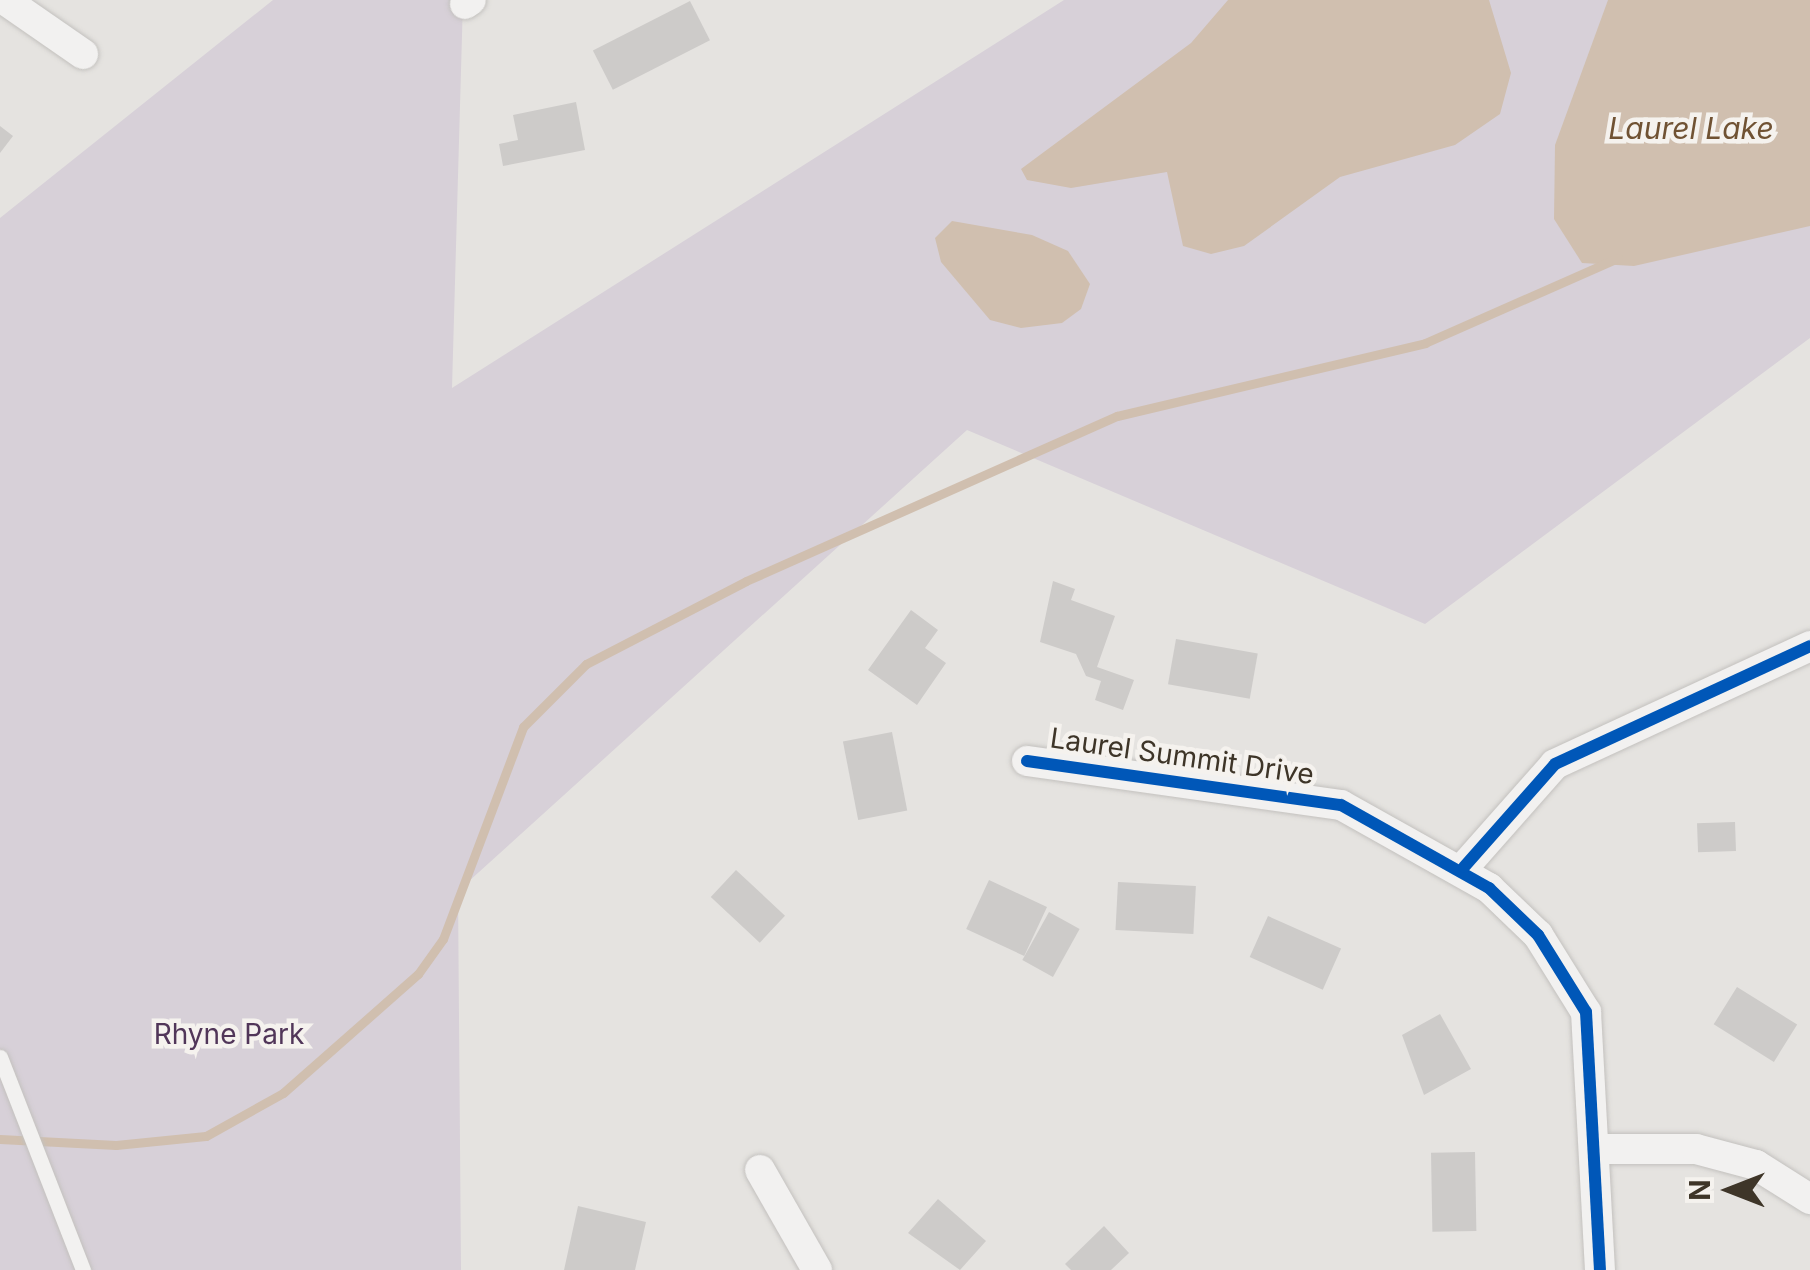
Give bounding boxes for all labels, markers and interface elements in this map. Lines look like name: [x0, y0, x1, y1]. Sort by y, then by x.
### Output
water label: Laurel Lake: [1608, 110, 1774, 146]
street label: Laurel Summit Drive: [1048, 721, 1316, 791]
park label: Rhyne Park: [154, 1017, 304, 1051]
north arrow: [1680, 1140, 1780, 1240]
text: N: [1683, 1179, 1717, 1201]

